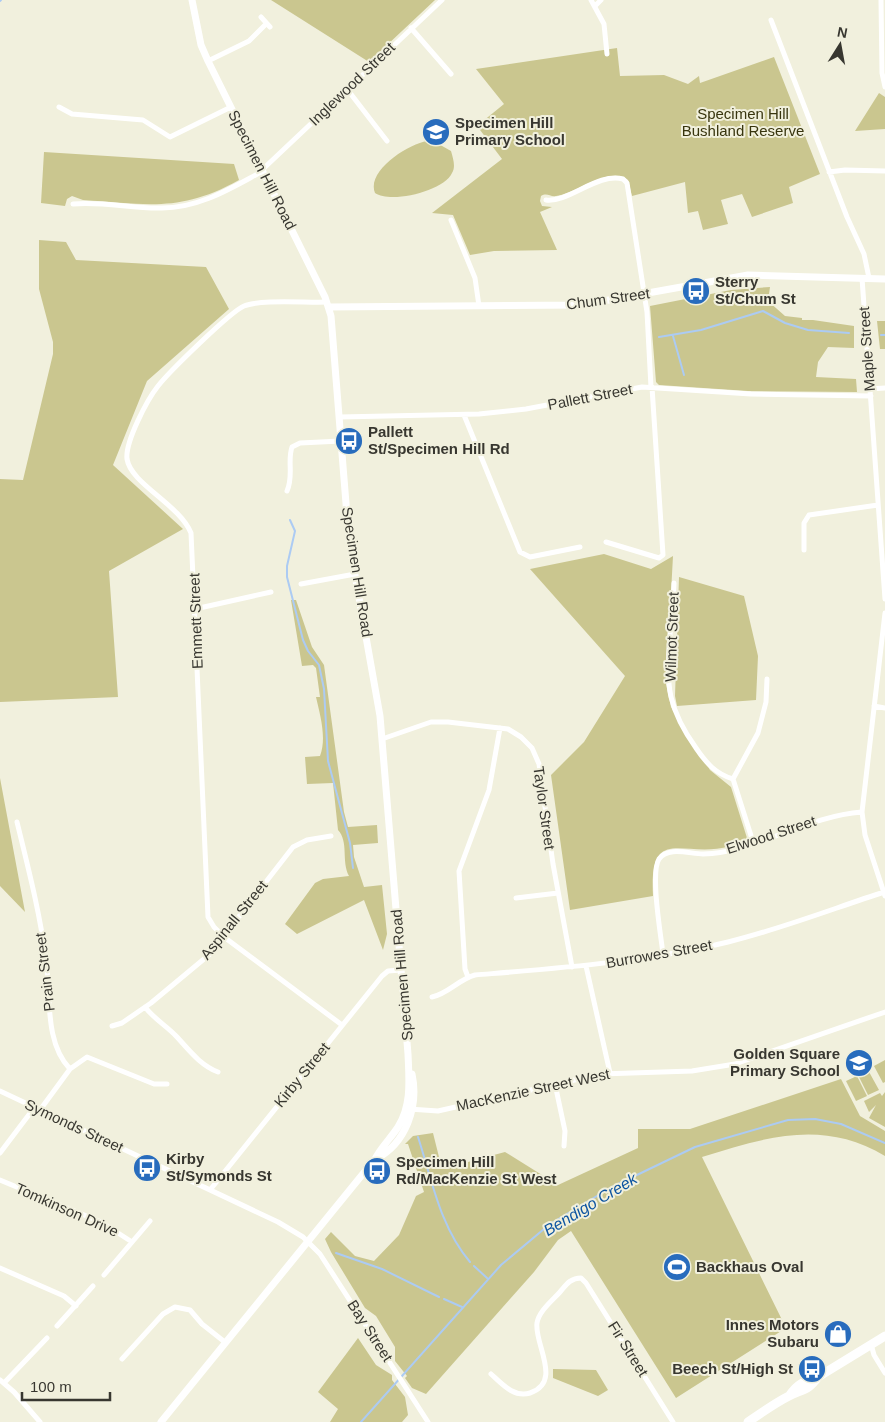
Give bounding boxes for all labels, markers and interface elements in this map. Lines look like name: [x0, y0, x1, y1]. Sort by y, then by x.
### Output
north arrow: [815, 20, 865, 70]
text: N: [836, 23, 849, 41]
street label: Inglewood Street: [305, 38, 399, 129]
park label: Specimen Hill Bushland Reserve: [682, 105, 804, 139]
street label: Specimen Hill Road: [225, 107, 300, 232]
place label: Specimen Hill Primary School: [455, 114, 565, 148]
school or university icon: Specimen Hill Primary School: [421, 117, 451, 147]
place label: Sterry St/Chum St: [715, 273, 796, 307]
bus stop icon: Sterry St/Chum St: [681, 276, 711, 306]
street label: Chum Street: [565, 284, 652, 313]
street label: Maple Street: [855, 305, 878, 392]
street label: Pallett Street: [546, 380, 634, 413]
place label: Pallett St/Specimen Hill Rd: [368, 423, 510, 457]
bus stop icon: Pallett St/Specimen Hill Rd: [334, 426, 364, 456]
street label: Specimen Hill Road: [339, 506, 376, 638]
street label: Emmett Street: [185, 572, 206, 669]
street label: Wilmot Street: [661, 591, 682, 682]
street label: Taylor Street: [530, 765, 559, 852]
street label: Elwood Street: [724, 812, 819, 857]
street label: Aspinall Street: [197, 876, 271, 963]
street label: Specimen Hill Road: [387, 909, 416, 1041]
street label: Prain Street: [31, 931, 58, 1012]
street label: Burrowes Street: [604, 936, 714, 971]
street label: Kirby Street: [270, 1038, 333, 1110]
place label: Golden Square Primary School: [730, 1045, 840, 1079]
school or university icon: Golden Square Primary School: [844, 1048, 874, 1078]
street label: MacKenzie Street West: [455, 1065, 612, 1114]
street label: Symonds Street: [22, 1095, 127, 1156]
place label: Kirby St/Symonds St: [166, 1150, 272, 1184]
bus stop icon: Kirby St/Symonds St: [132, 1153, 162, 1183]
place label: Specimen Hill Rd/MacKenzie St West: [396, 1153, 557, 1187]
bus stop icon: Specimen Hill Rd/MacKenzie St West: [362, 1156, 392, 1186]
water label: Bendigo Creek: [541, 1169, 641, 1239]
street label: Tomkinson Drive: [13, 1179, 121, 1240]
sports icon: Backhaus Oval: [662, 1252, 692, 1282]
place label: Backhaus Oval: [696, 1258, 804, 1275]
street label: Bay Street: [344, 1297, 397, 1365]
place label: Innes Motors Subaru: [726, 1316, 819, 1350]
street label: Fir Street: [605, 1318, 652, 1380]
shop icon: Innes Motors Subaru: [823, 1319, 853, 1349]
bus stop icon: Beech St/High St: [797, 1354, 827, 1384]
place label: Beech St/High St: [672, 1360, 793, 1377]
scale bar: [22, 1370, 110, 1402]
text: 100 m: [30, 1378, 72, 1395]

